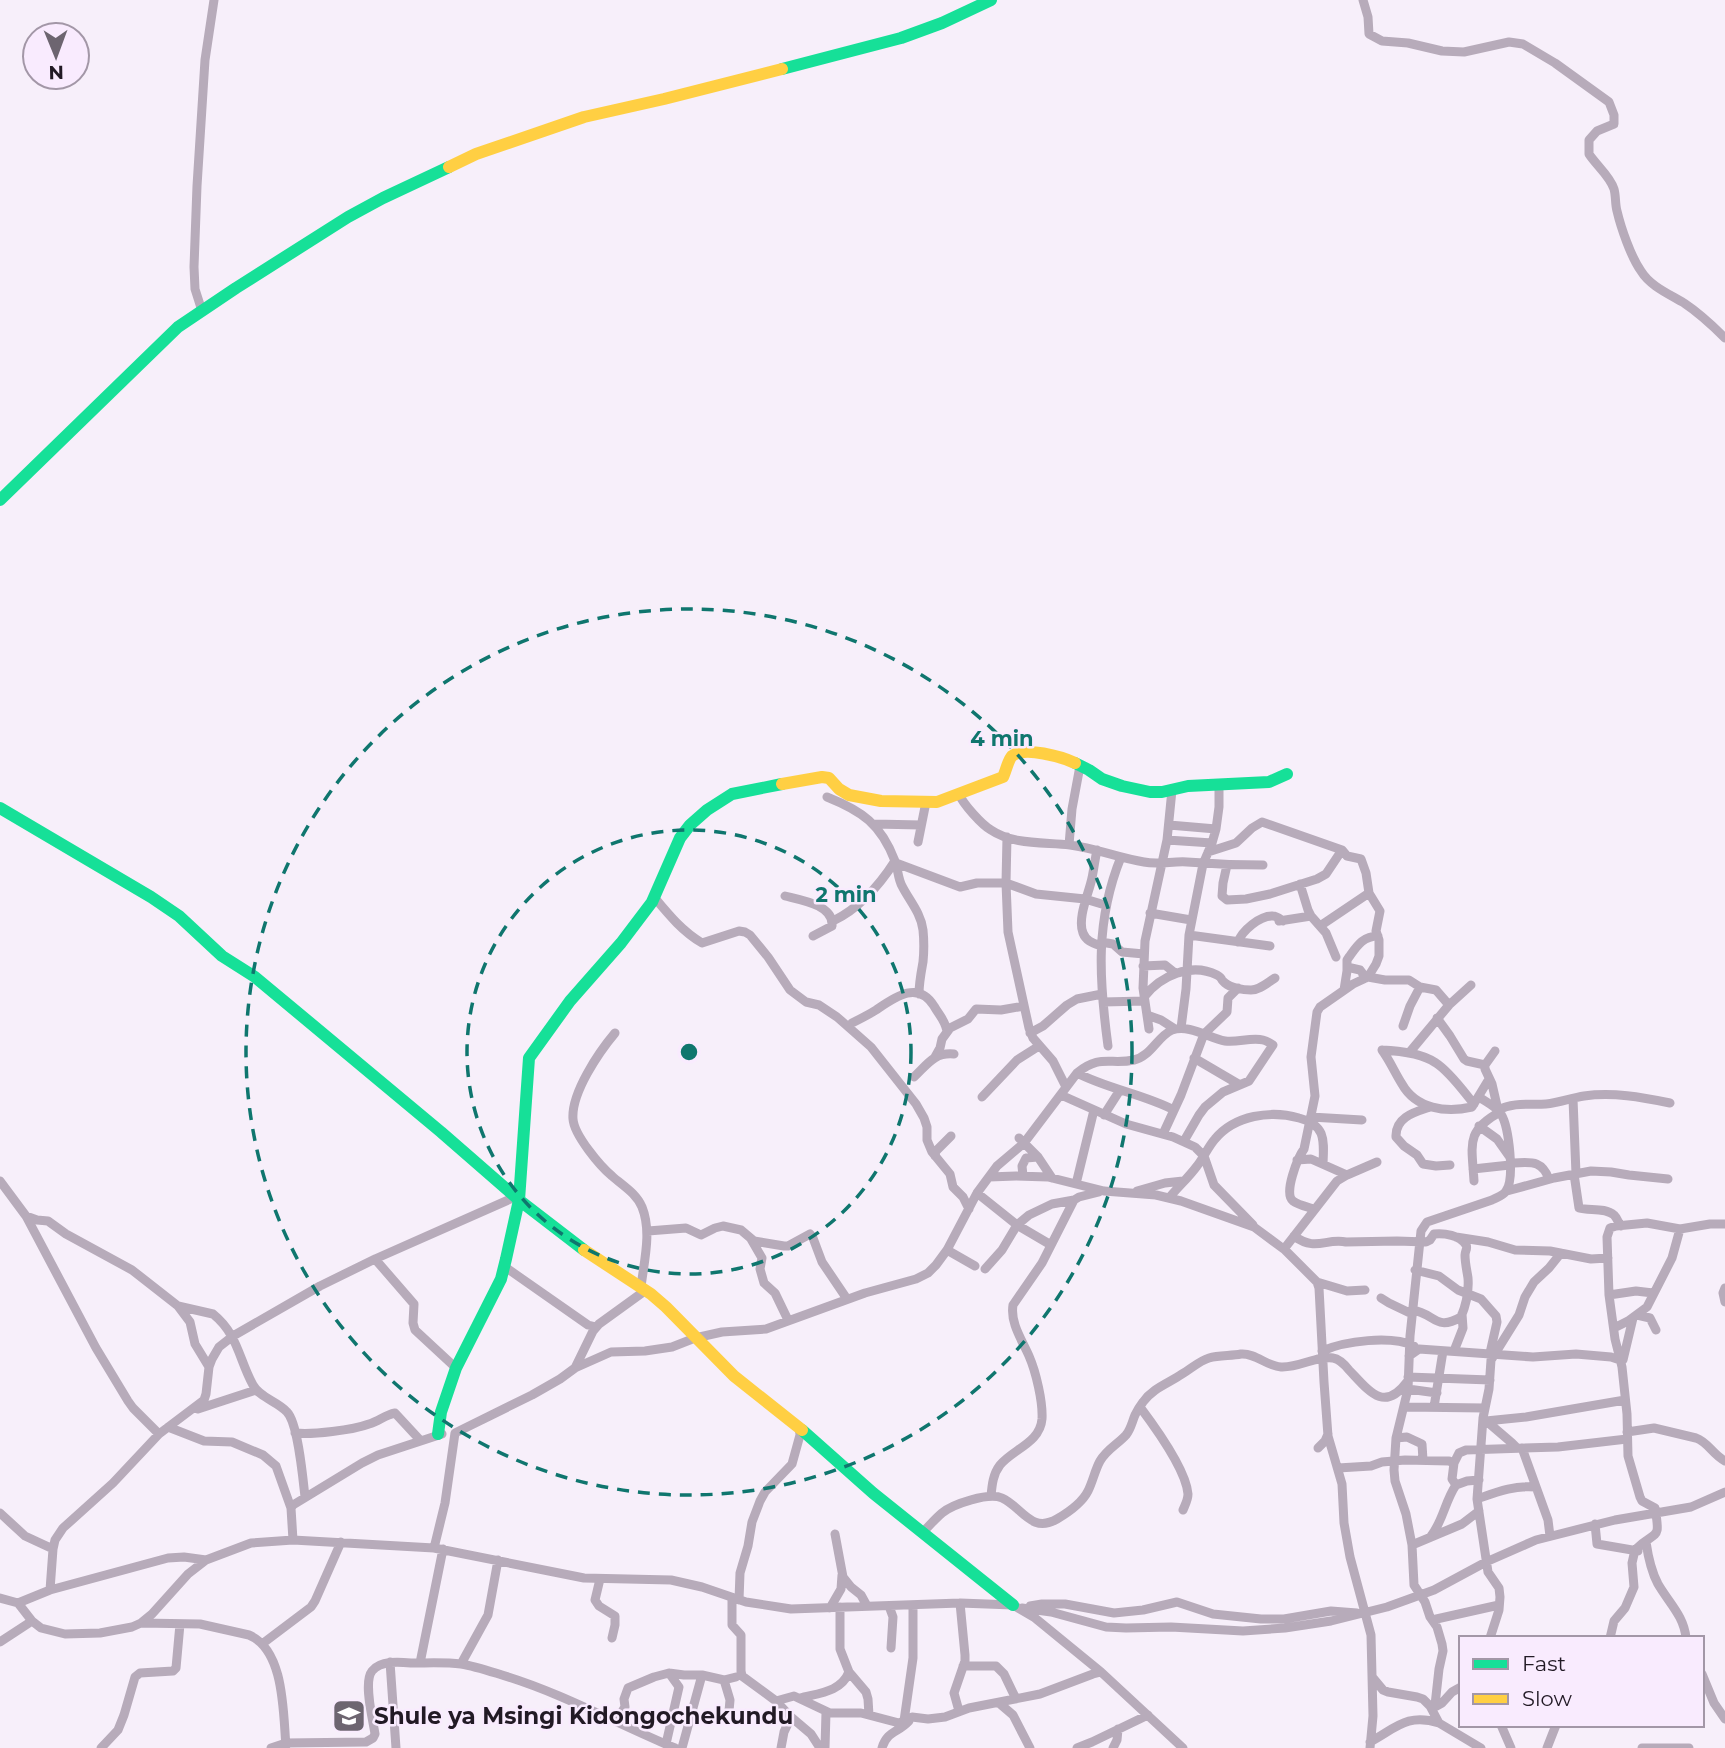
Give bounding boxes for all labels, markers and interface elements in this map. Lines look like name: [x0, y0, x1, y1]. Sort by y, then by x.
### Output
north arrow: [21, 21, 91, 91]
text: N: [48, 61, 64, 84]
text: 4 min: [970, 726, 1034, 751]
text: 2 min: [815, 882, 877, 907]
centre of rings: [677, 1040, 701, 1064]
legend: [1459, 1636, 1704, 1727]
text: Fast: [1522, 1651, 1566, 1676]
text: Slow: [1522, 1686, 1572, 1711]
school or university icon: Shule ya Msingi Kidongochekundu: [330, 1697, 368, 1735]
place label: Shule ya Msingi Kidongochekundu: [374, 1702, 793, 1730]

